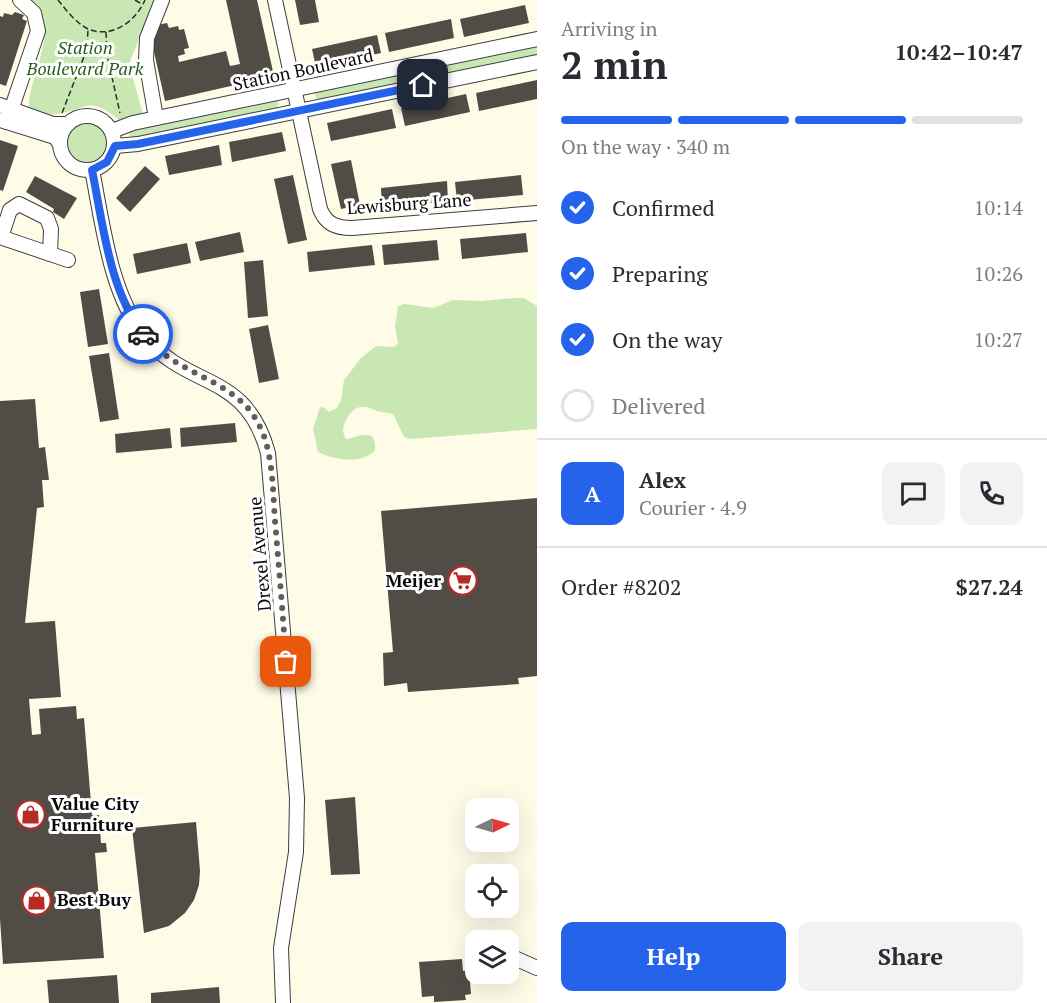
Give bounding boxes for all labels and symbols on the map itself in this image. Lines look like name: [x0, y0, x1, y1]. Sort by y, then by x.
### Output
park label: Station Boulevard Park: [26, 35, 144, 80]
street label: Station Boulevard: [230, 42, 375, 96]
pin: [397, 59, 448, 110]
street label: Lewisburg Lane: [346, 187, 472, 219]
courier: [113, 304, 173, 364]
street label: Drexel Avenue: [242, 496, 276, 612]
supermarket icon: Meijer: [446, 565, 478, 597]
place label: Meijer: [385, 568, 441, 592]
pin: [260, 636, 311, 687]
place label: Value City Furniture: [51, 791, 139, 836]
shop icon: Value City Furniture: [14, 798, 46, 830]
north arrow: [465, 798, 519, 852]
shop icon: Best Buy: [20, 884, 52, 916]
place label: Best Buy: [57, 887, 131, 911]

